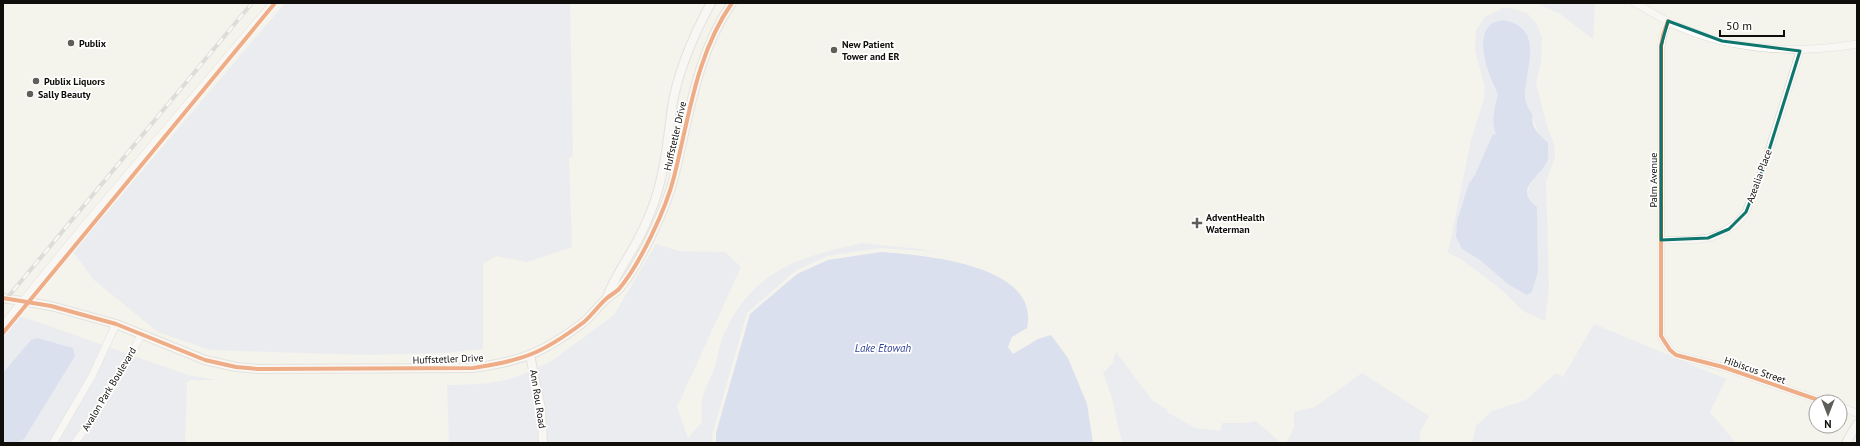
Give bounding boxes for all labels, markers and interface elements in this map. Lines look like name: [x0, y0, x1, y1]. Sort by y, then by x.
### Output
scale bar: [1720, 12, 1784, 38]
text: 50 m: [1726, 18, 1752, 33]
place label: Publix: [79, 37, 107, 50]
marker: Publix: [66, 38, 76, 48]
place label: New Patient Tower and ER: [842, 38, 900, 63]
marker: New Patient Tower and ER: [829, 45, 839, 55]
place label: Publix Liquors: [44, 75, 105, 88]
marker: Publix Liquors: [31, 76, 41, 86]
place label: Sally Beauty: [38, 88, 91, 101]
marker: Sally Beauty: [25, 89, 35, 99]
street label: Huffstetler Drive: [661, 100, 689, 172]
street label: Azealia Place: [1743, 147, 1775, 205]
street label: Palm Avenue: [1647, 153, 1660, 207]
place label: AdventHealth Waterman: [1206, 211, 1265, 236]
marker: AdventHealth Waterman: [1191, 217, 1203, 229]
water label: Lake Etowah: [855, 341, 911, 355]
street label: Avalon Park Boulevard: [79, 345, 139, 433]
street label: Huffstetler Drive: [412, 351, 484, 367]
street label: Hibiscus Street: [1723, 353, 1788, 387]
street label: Ann Rou Road: [527, 369, 549, 429]
north arrow: [1808, 394, 1848, 434]
text: N: [1824, 417, 1832, 431]

